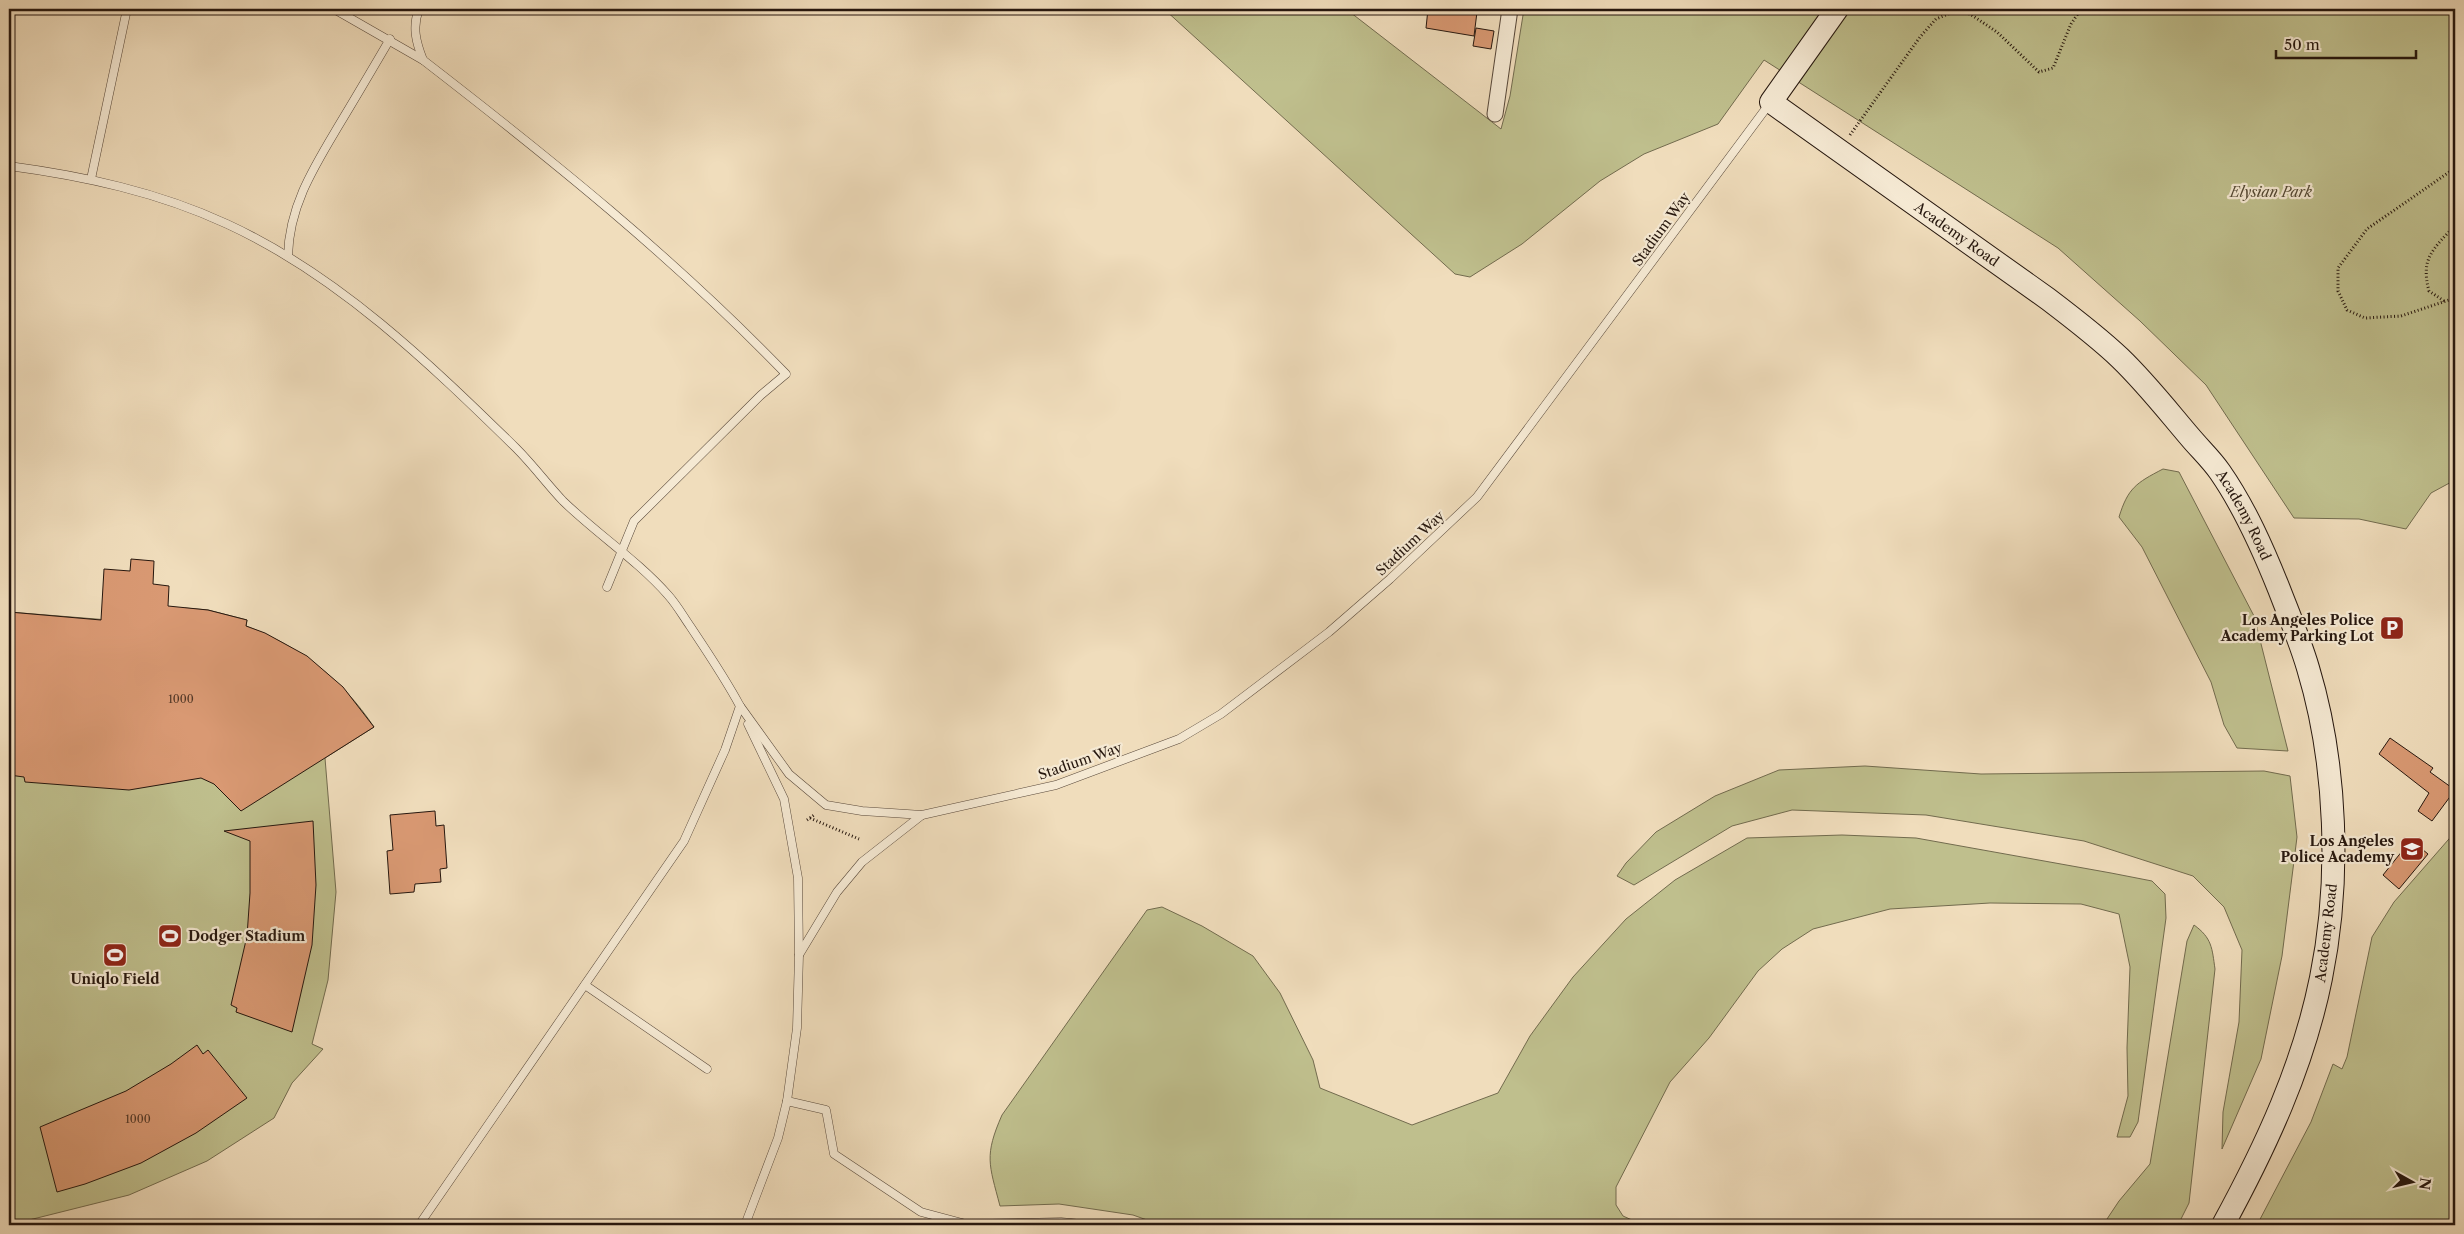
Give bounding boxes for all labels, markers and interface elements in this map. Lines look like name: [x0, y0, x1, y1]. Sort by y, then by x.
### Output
scale bar: [2276, 28, 2416, 60]
text: 50 m: [2284, 35, 2320, 54]
park label: Elysian Park: [2229, 183, 2313, 201]
street label: Stadium Way: [1628, 188, 1694, 270]
street label: Academy Road: [1910, 197, 2003, 271]
street label: Academy Road: [2212, 466, 2275, 563]
street label: Stadium Way: [1372, 507, 1448, 579]
place label: Los Angeles Police Academy Parking Lot: [2220, 611, 2374, 645]
parking icon: Los Angeles Police Academy Parking Lot: [2379, 615, 2405, 641]
house number: 1000: [168, 692, 194, 706]
street label: Stadium Way: [1036, 738, 1124, 784]
place label: Los Angeles Police Academy: [2280, 832, 2394, 866]
school or university icon: Los Angeles Police Academy: [2399, 836, 2425, 862]
street label: Academy Road: [2311, 882, 2341, 985]
sports icon: Dodger Stadium: [157, 923, 183, 949]
place label: Dodger Stadium: [188, 927, 305, 945]
sports icon: Uniqlo Field: [102, 942, 128, 968]
place label: Uniqlo Field: [70, 970, 160, 988]
house number: 1000: [125, 1112, 151, 1126]
north arrow: [2386, 1156, 2436, 1206]
text: N: [2415, 1177, 2435, 1191]

